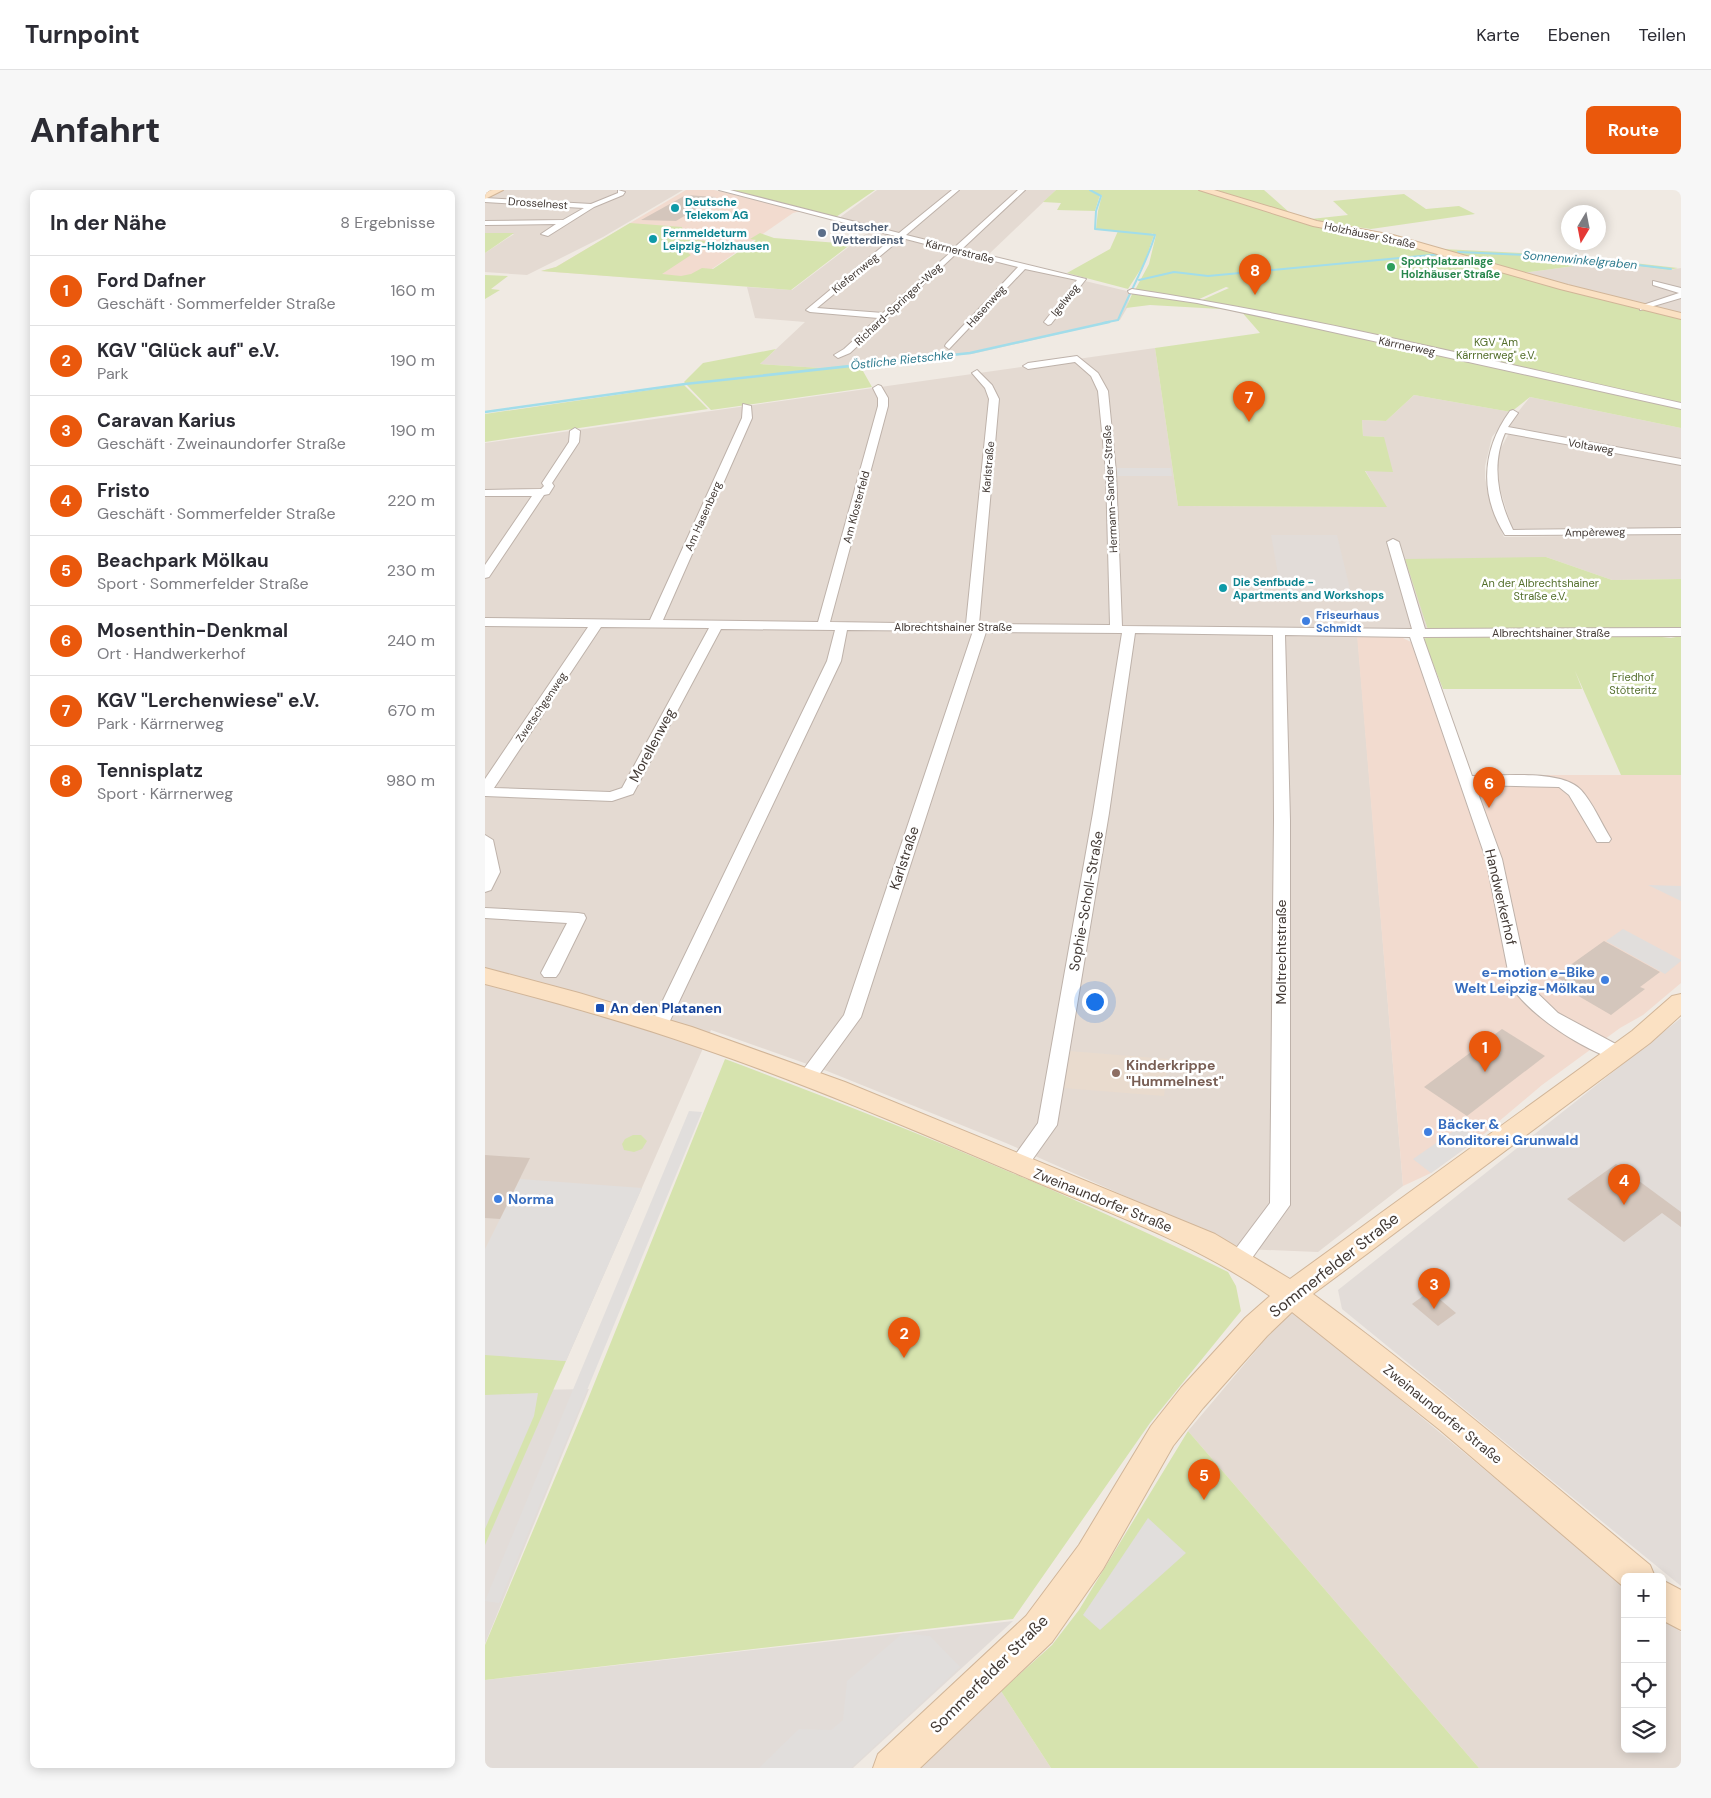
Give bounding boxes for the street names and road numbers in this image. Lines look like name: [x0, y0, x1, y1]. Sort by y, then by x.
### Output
street label: Drosselnest: [508, 194, 568, 212]
street label: Holzhäuser Straße: [1323, 218, 1417, 252]
street label: Kärrnerstraße: [924, 236, 996, 266]
street label: Kiefernweg: [829, 250, 881, 296]
street label: Richard-Springer-Weg: [851, 260, 945, 348]
street label: Igelweg: [1048, 281, 1082, 319]
street label: Hasenweg: [963, 282, 1009, 330]
street label: Kärrnerweg: [1377, 333, 1437, 359]
street label: Hermann-Sander-Straße: [1100, 425, 1120, 553]
street label: Voltaweg: [1567, 435, 1615, 457]
street label: Karlstraße: [979, 441, 997, 493]
street label: Am Klosterfeld: [840, 469, 872, 545]
street label: Am Hasenberg: [681, 479, 725, 553]
street label: Ampèreweg: [1565, 524, 1625, 540]
street label: Albrechtshainer Straße: [894, 620, 1012, 634]
street label: Albrechtshainer Straße: [1492, 626, 1610, 640]
street label: Zwetschgenweg: [512, 669, 570, 745]
street label: Morellenweg: [625, 705, 679, 785]
street label: Karlstraße: [885, 824, 923, 892]
street label: Sophie-Scholl-Straße: [1065, 830, 1107, 972]
street label: Handwerkerhof: [1481, 847, 1521, 947]
street label: Moltrechtstraße: [1272, 899, 1290, 1005]
street label: Zweinaundorfer Straße: [1031, 1164, 1175, 1236]
street label: Sommerfelder Straße: [1265, 1208, 1403, 1322]
street label: Zweinaundorfer Straße: [1380, 1360, 1506, 1468]
street label: Sommerfelder Straße: [925, 1610, 1053, 1738]

